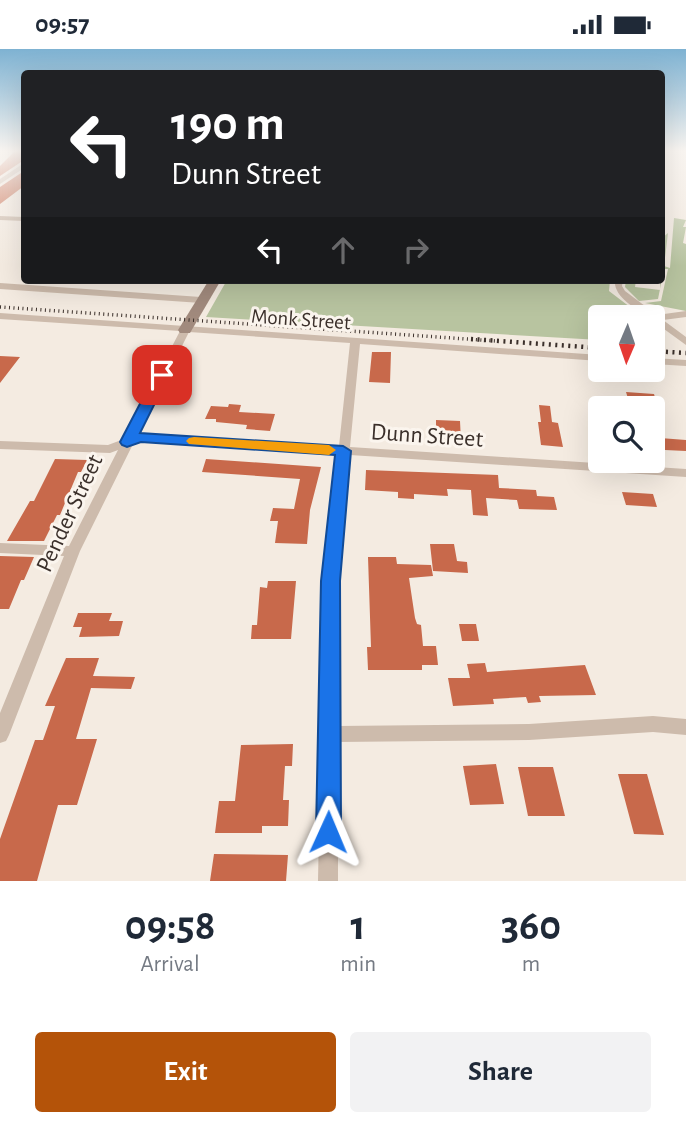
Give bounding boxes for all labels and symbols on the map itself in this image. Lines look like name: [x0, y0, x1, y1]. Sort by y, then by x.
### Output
north arrow: [588, 305, 665, 381]
street label: Monk Street: [251, 306, 352, 333]
pin: [132, 345, 192, 405]
street label: Dunn Street: [370, 420, 484, 452]
street label: Pender Street: [32, 451, 108, 576]
position arrow: [291, 795, 365, 869]

